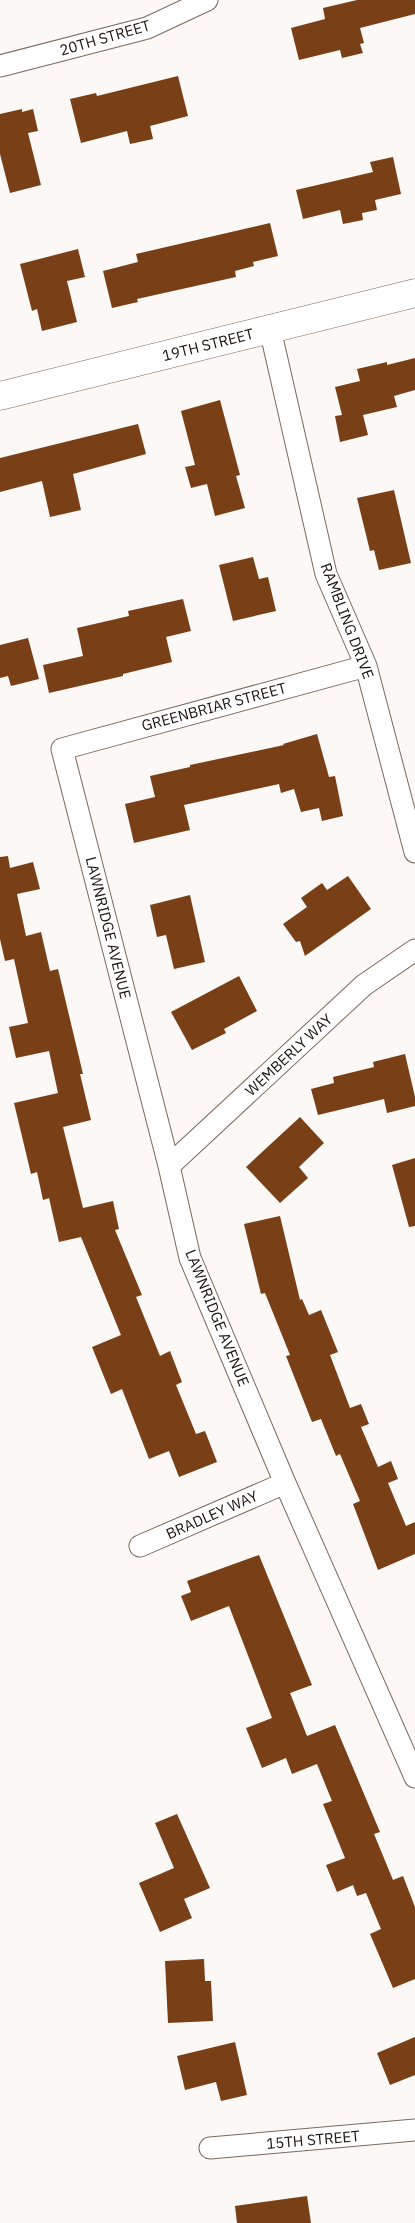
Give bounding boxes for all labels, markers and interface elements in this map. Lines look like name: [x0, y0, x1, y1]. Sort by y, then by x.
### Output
street label: 20TH STREET: [57, 15, 153, 60]
street label: 19TH STREET: [160, 324, 256, 365]
street label: RAMBLING DRIVE: [317, 560, 378, 682]
street label: GREENBRIAR STREET: [139, 678, 289, 735]
street label: LAWNRIDGE AVENUE: [82, 855, 135, 1001]
street label: WEMBERLY WAY: [241, 1009, 336, 1100]
street label: LAWNRIDGE AVENUE: [181, 1247, 254, 1389]
street label: BRADLEY WAY: [163, 1486, 261, 1543]
street label: 15TH STREET: [266, 2126, 361, 2153]

